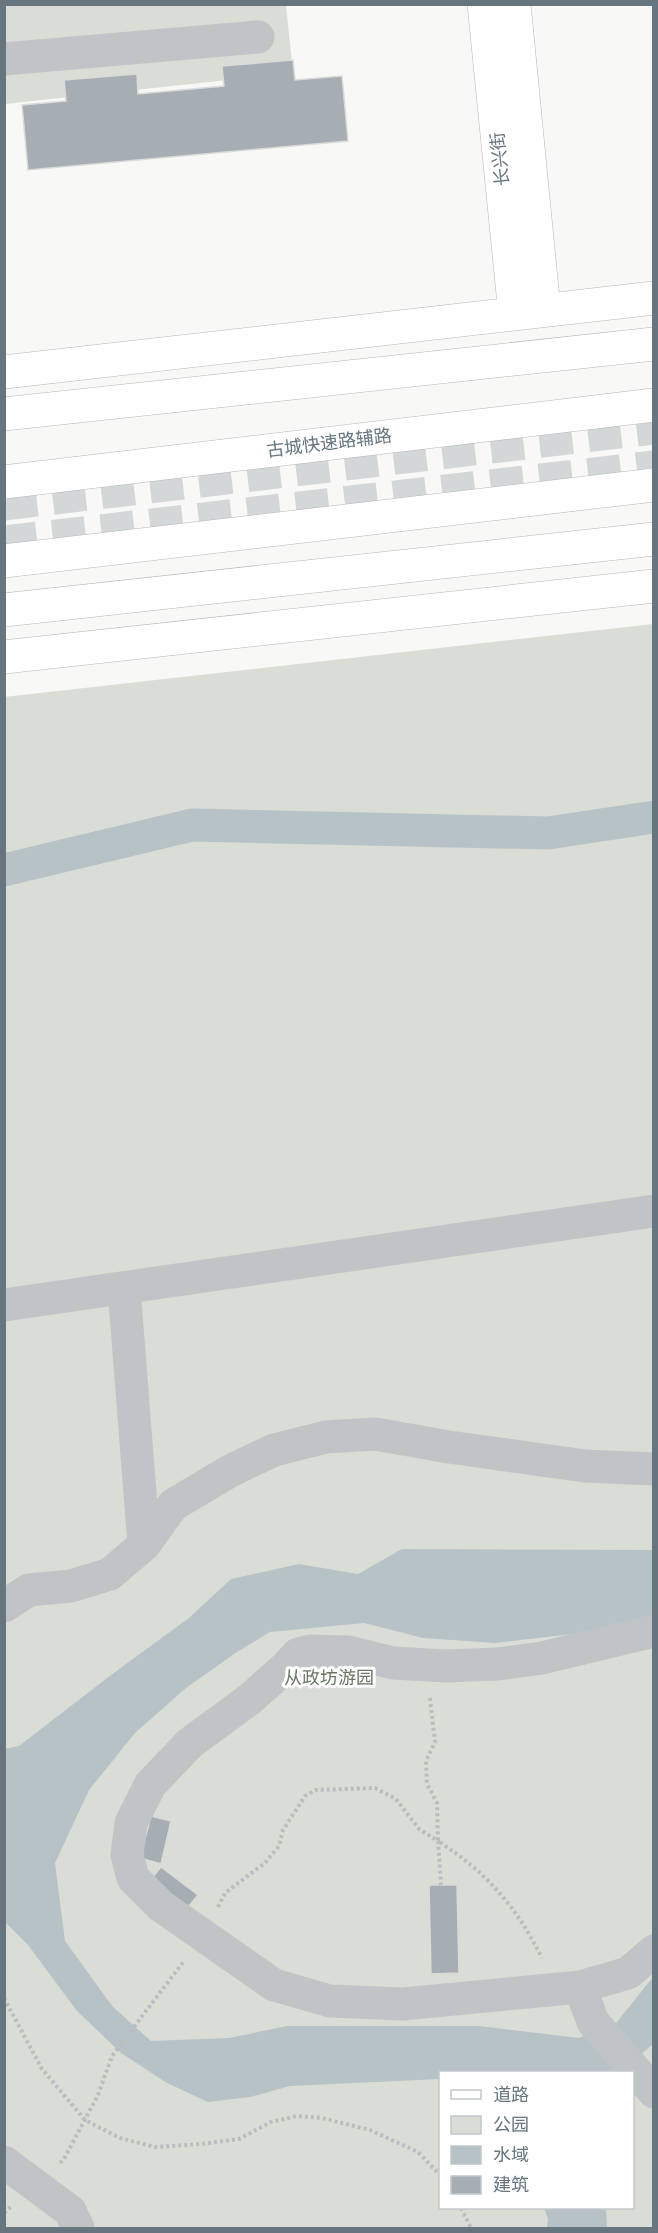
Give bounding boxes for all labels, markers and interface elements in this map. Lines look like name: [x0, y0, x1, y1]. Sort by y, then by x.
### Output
street label: 长兴街: [485, 131, 515, 187]
street label: 古城快速路辅路: [265, 423, 393, 463]
park label: 从政坊游园: [284, 1666, 374, 1690]
legend: [439, 2071, 634, 2209]
text: 道路: [493, 2083, 529, 2107]
text: 公园: [493, 2113, 529, 2137]
text: 水域: [493, 2143, 529, 2167]
text: 建筑: [493, 2173, 529, 2197]

